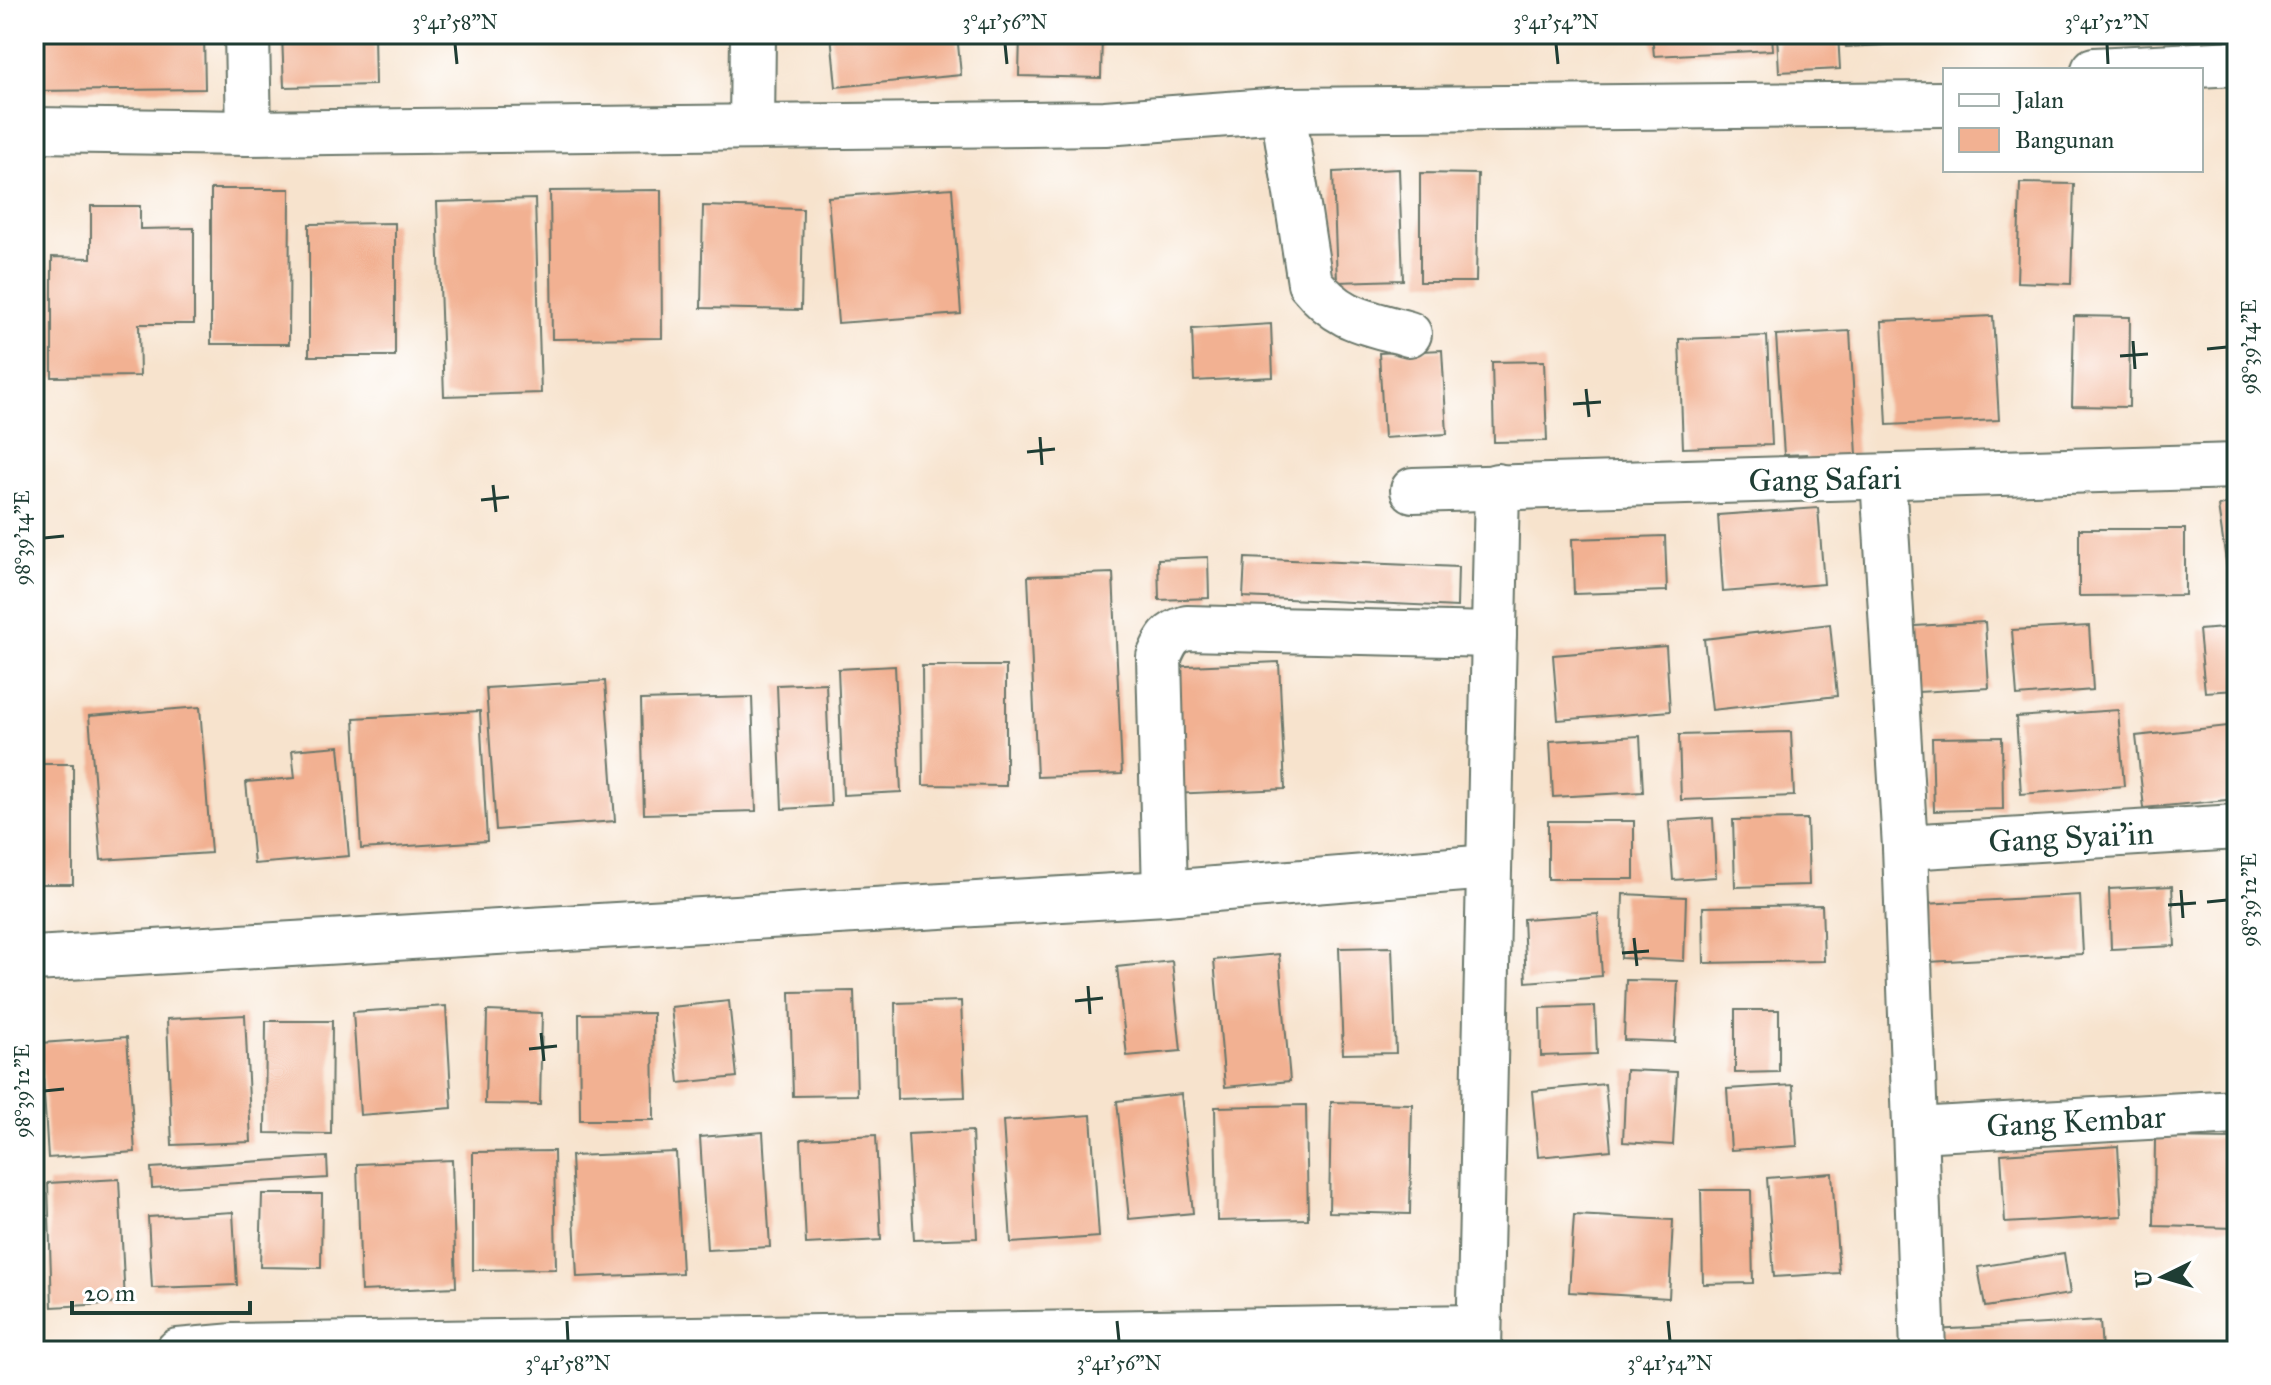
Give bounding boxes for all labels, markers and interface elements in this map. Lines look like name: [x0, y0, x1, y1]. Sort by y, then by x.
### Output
text: 3°41'58"N: [412, 10, 498, 34]
text: 3°41'56"N: [962, 10, 1048, 34]
text: 3°41'54"N: [1513, 10, 1599, 34]
text: 3°41'52"N: [2065, 10, 2149, 34]
legend: [1943, 68, 2203, 172]
text: Jalan: [2012, 85, 2064, 115]
text: Bangunan: [2015, 125, 2114, 155]
text: 98°39'14"E: [2237, 299, 2261, 395]
street label: Gang Safari: [1748, 459, 1902, 500]
text: 98°39'14"E: [10, 490, 34, 586]
street label: Gang Syai'in: [1987, 814, 2155, 861]
text: 98°39'12"E: [2237, 853, 2261, 947]
text: 98°39'12"E: [10, 1044, 34, 1138]
street label: Gang Kembar: [1985, 1097, 2167, 1146]
north arrow: [2123, 1237, 2203, 1317]
scale bar: [72, 1265, 250, 1315]
text: U: [2129, 1268, 2158, 1289]
text: 20 m: [84, 1278, 135, 1308]
text: 3°41'58"N: [525, 1351, 611, 1375]
text: 3°41'56"N: [1076, 1351, 1162, 1375]
text: 3°41'54"N: [1627, 1351, 1713, 1375]

